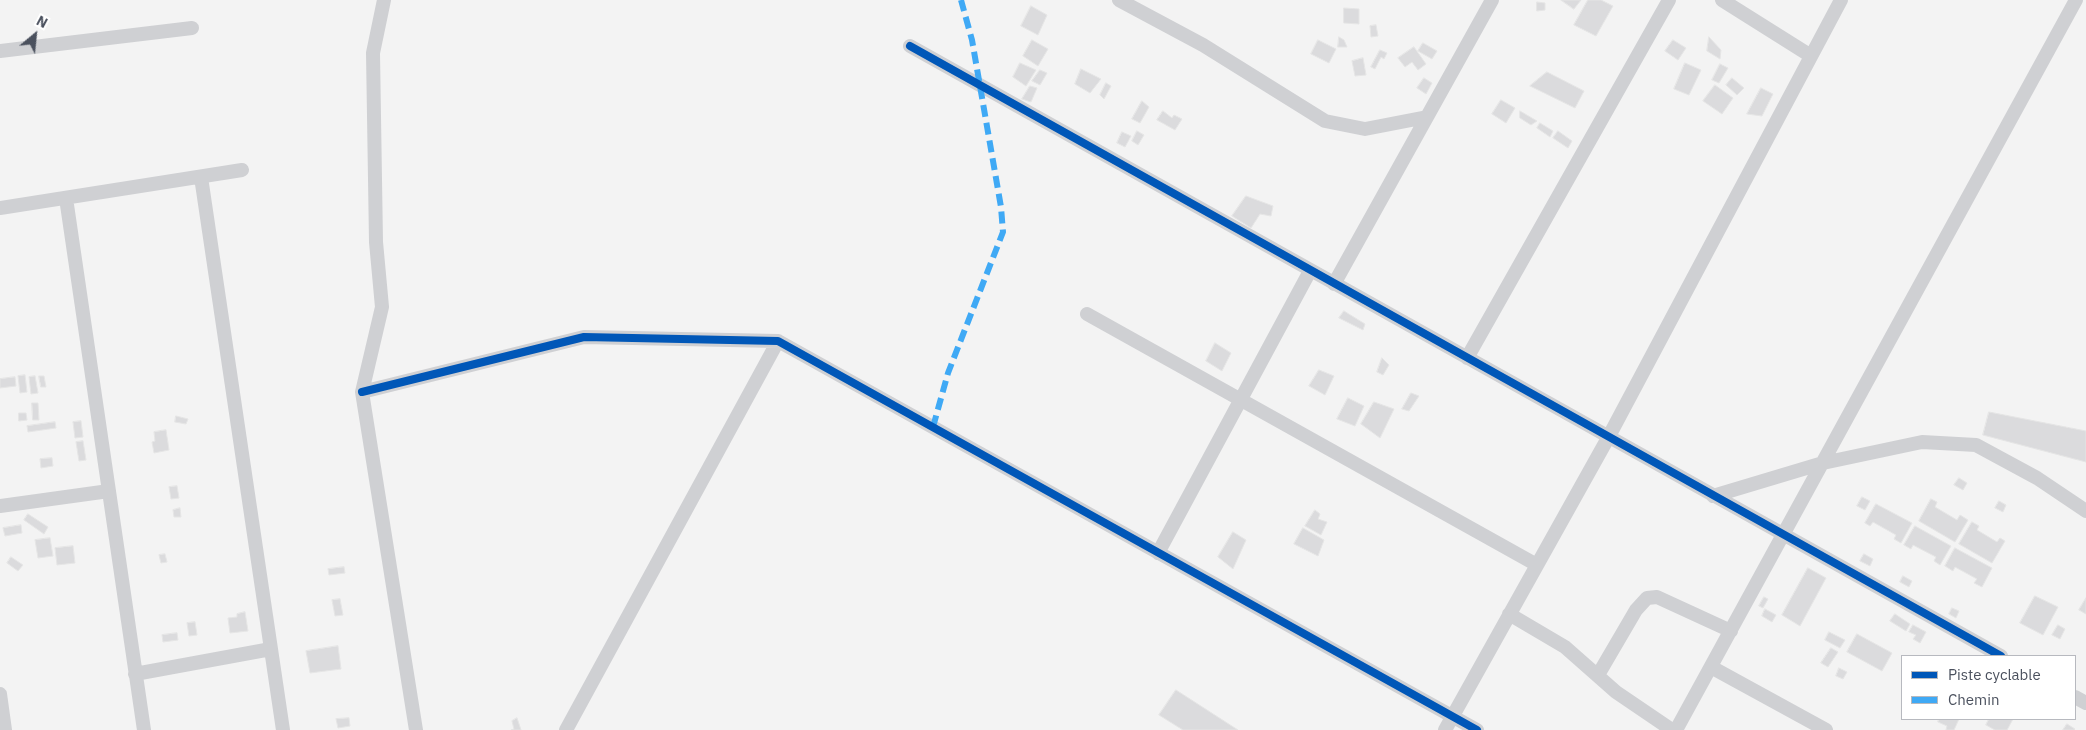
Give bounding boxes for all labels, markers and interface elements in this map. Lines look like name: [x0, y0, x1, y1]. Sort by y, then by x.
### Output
north arrow: [10, 10, 60, 60]
text: N: [33, 11, 51, 32]
legend: [1901, 655, 2076, 720]
text: Piste cyclable: [1948, 665, 2041, 684]
text: Chemin: [1948, 690, 1999, 709]

